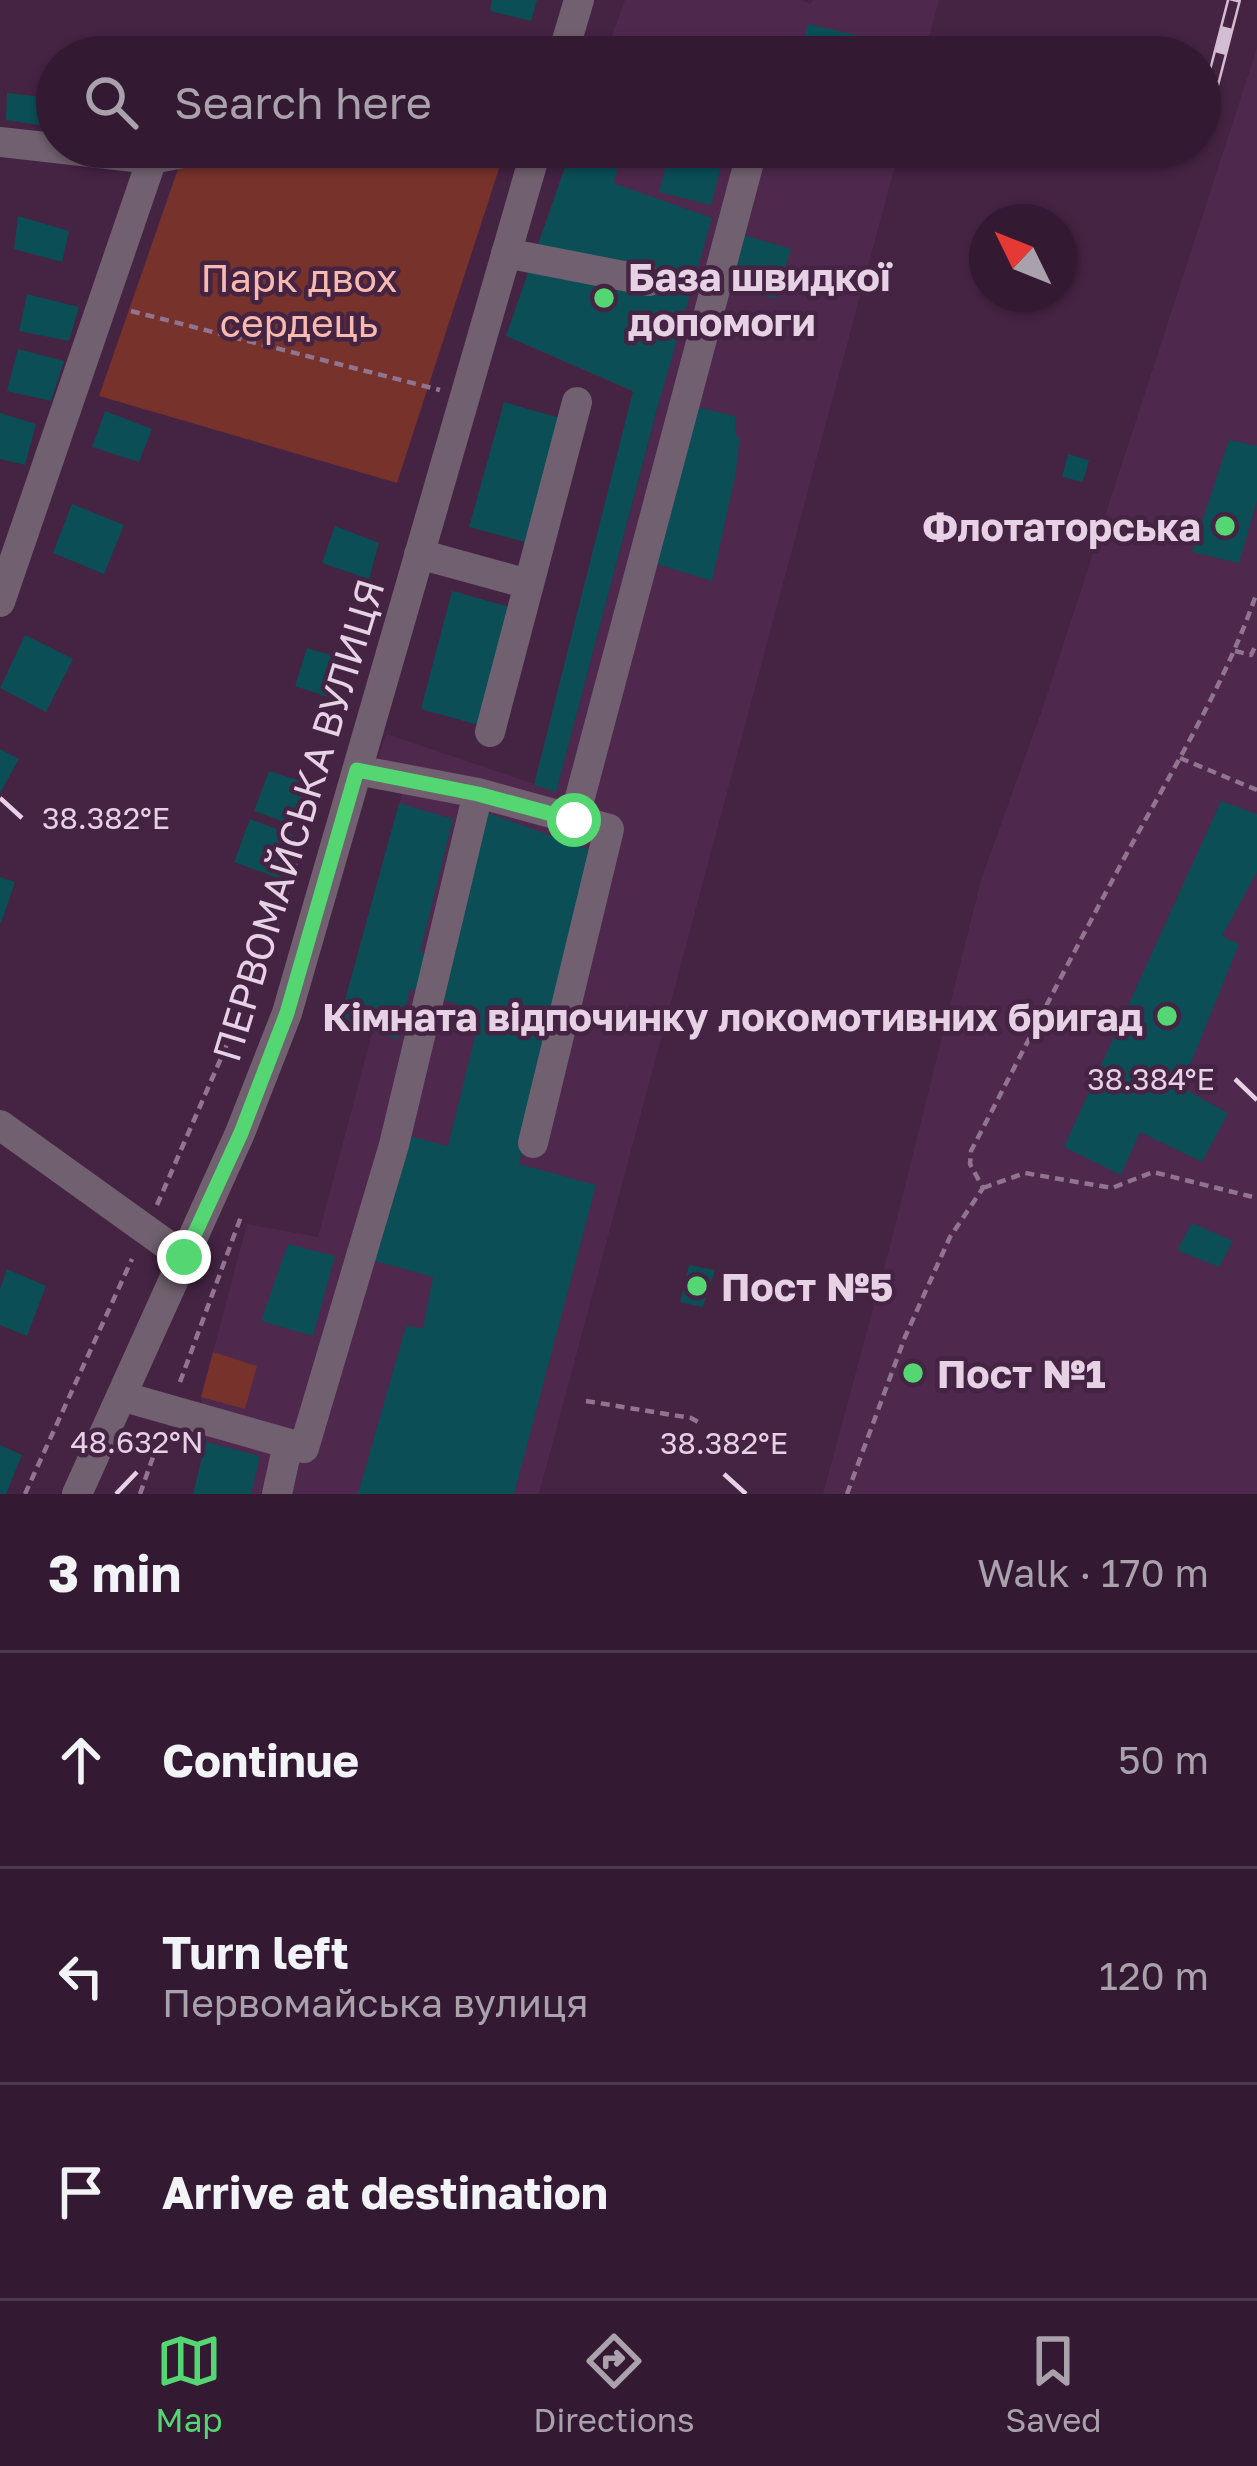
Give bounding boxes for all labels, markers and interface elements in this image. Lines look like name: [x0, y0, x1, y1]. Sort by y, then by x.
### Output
search box: [36, 36, 1221, 168]
icon: search: [78, 69, 144, 135]
text: Search here: [174, 75, 432, 129]
north arrow: [969, 204, 1077, 312]
place label: База швидкої допомоги: [628, 253, 893, 345]
park label: Парк двох сердець: [200, 254, 398, 346]
marker: База швидкої допомоги: [591, 285, 617, 311]
place label: Флотаторська: [922, 503, 1201, 550]
marker: Флотаторська: [1212, 513, 1238, 539]
street label: ПЕРВОМАЙСЬКА ВУЛИЦЯ: [202, 573, 394, 1067]
route start: [547, 793, 601, 847]
text: 38.382°E: [42, 800, 170, 836]
place label: Кімната відпочинку локомотивних бригад: [322, 993, 1143, 1040]
marker: Кімната відпочинку локомотивних бригад: [1154, 1003, 1180, 1029]
text: 38.384°E: [1087, 1061, 1215, 1097]
route end: [157, 1230, 211, 1284]
place label: Пост №5: [721, 1263, 893, 1310]
marker: Пост №5: [684, 1273, 710, 1299]
place label: Пост №1: [937, 1350, 1105, 1397]
marker: Пост №1: [900, 1360, 926, 1386]
text: 48.632°N: [70, 1424, 204, 1460]
text: 38.382°E: [660, 1425, 788, 1461]
text: 3 min: [48, 1542, 181, 1603]
text: Walk · 170 m: [977, 1549, 1209, 1596]
icon: ahead: [48, 1727, 114, 1793]
text: Continue: [162, 1733, 359, 1787]
text: 50 m: [1118, 1736, 1209, 1783]
text: Turn left: [162, 1925, 349, 1979]
icon: left: [48, 1943, 114, 2009]
text: 120 m: [1099, 1952, 1209, 1999]
text: Первомайська вулиця: [162, 1979, 588, 2026]
icon: arrive: [48, 2159, 114, 2225]
text: Arrive at destination: [162, 2165, 608, 2219]
tab: Map: [155, 2328, 223, 2439]
tab: Directions: [533, 2328, 695, 2439]
tab: Saved: [1005, 2328, 1102, 2439]

